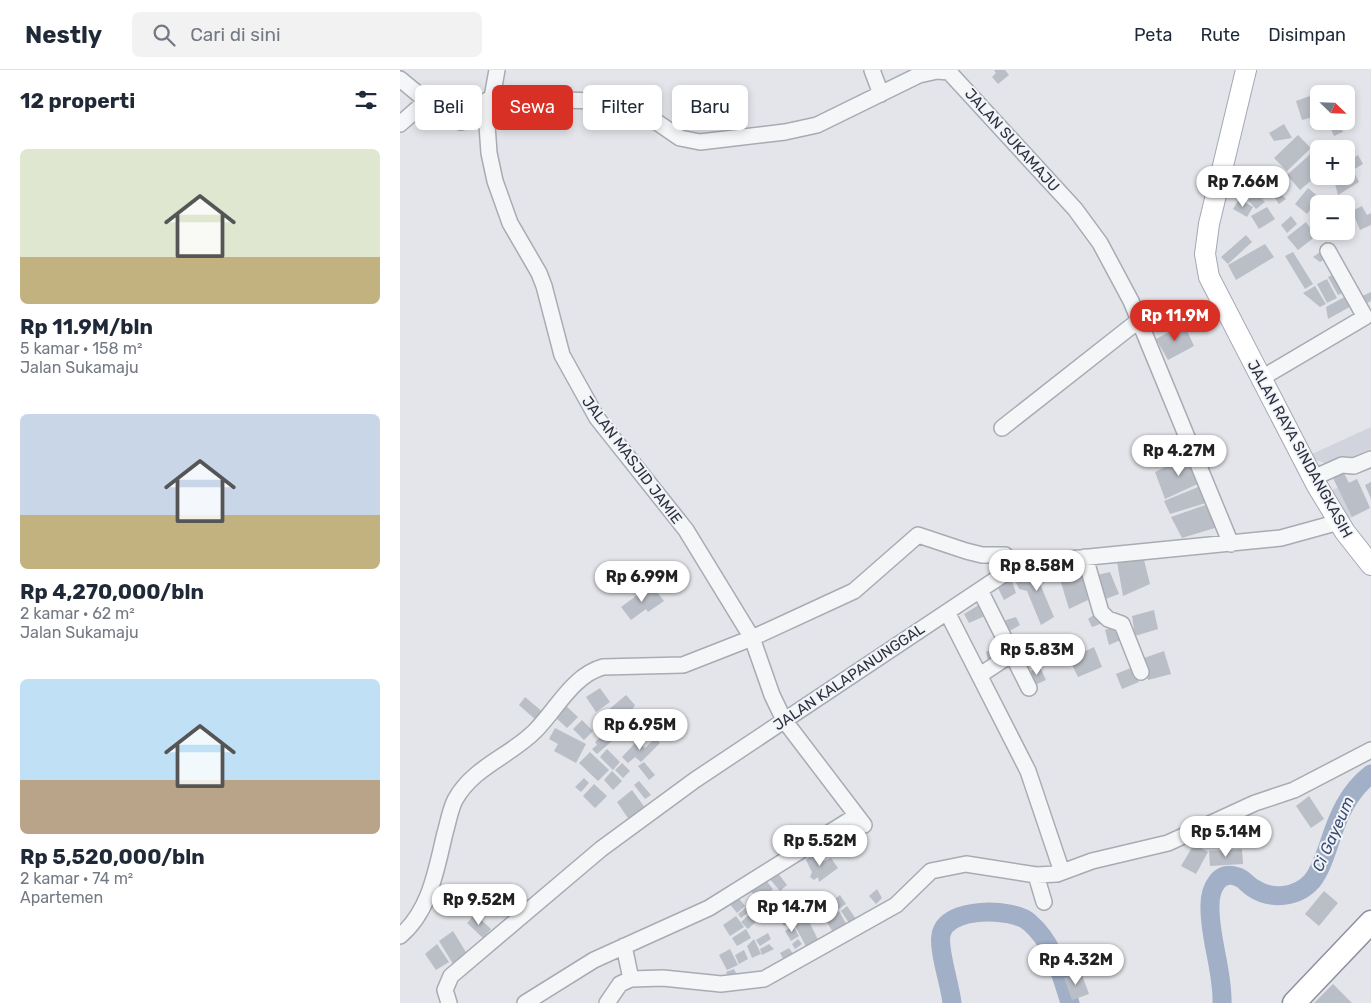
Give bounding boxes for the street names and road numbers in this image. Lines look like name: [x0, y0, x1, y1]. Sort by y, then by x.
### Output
street label: JALAN SUKAMAJU: [961, 85, 1063, 195]
street label: JALAN RAYA SINDANGKASIH: [1244, 357, 1356, 541]
street label: JALAN MASJID JAMIE: [578, 393, 686, 527]
street label: JALAN KALAPANUNGGAL: [770, 619, 929, 734]

